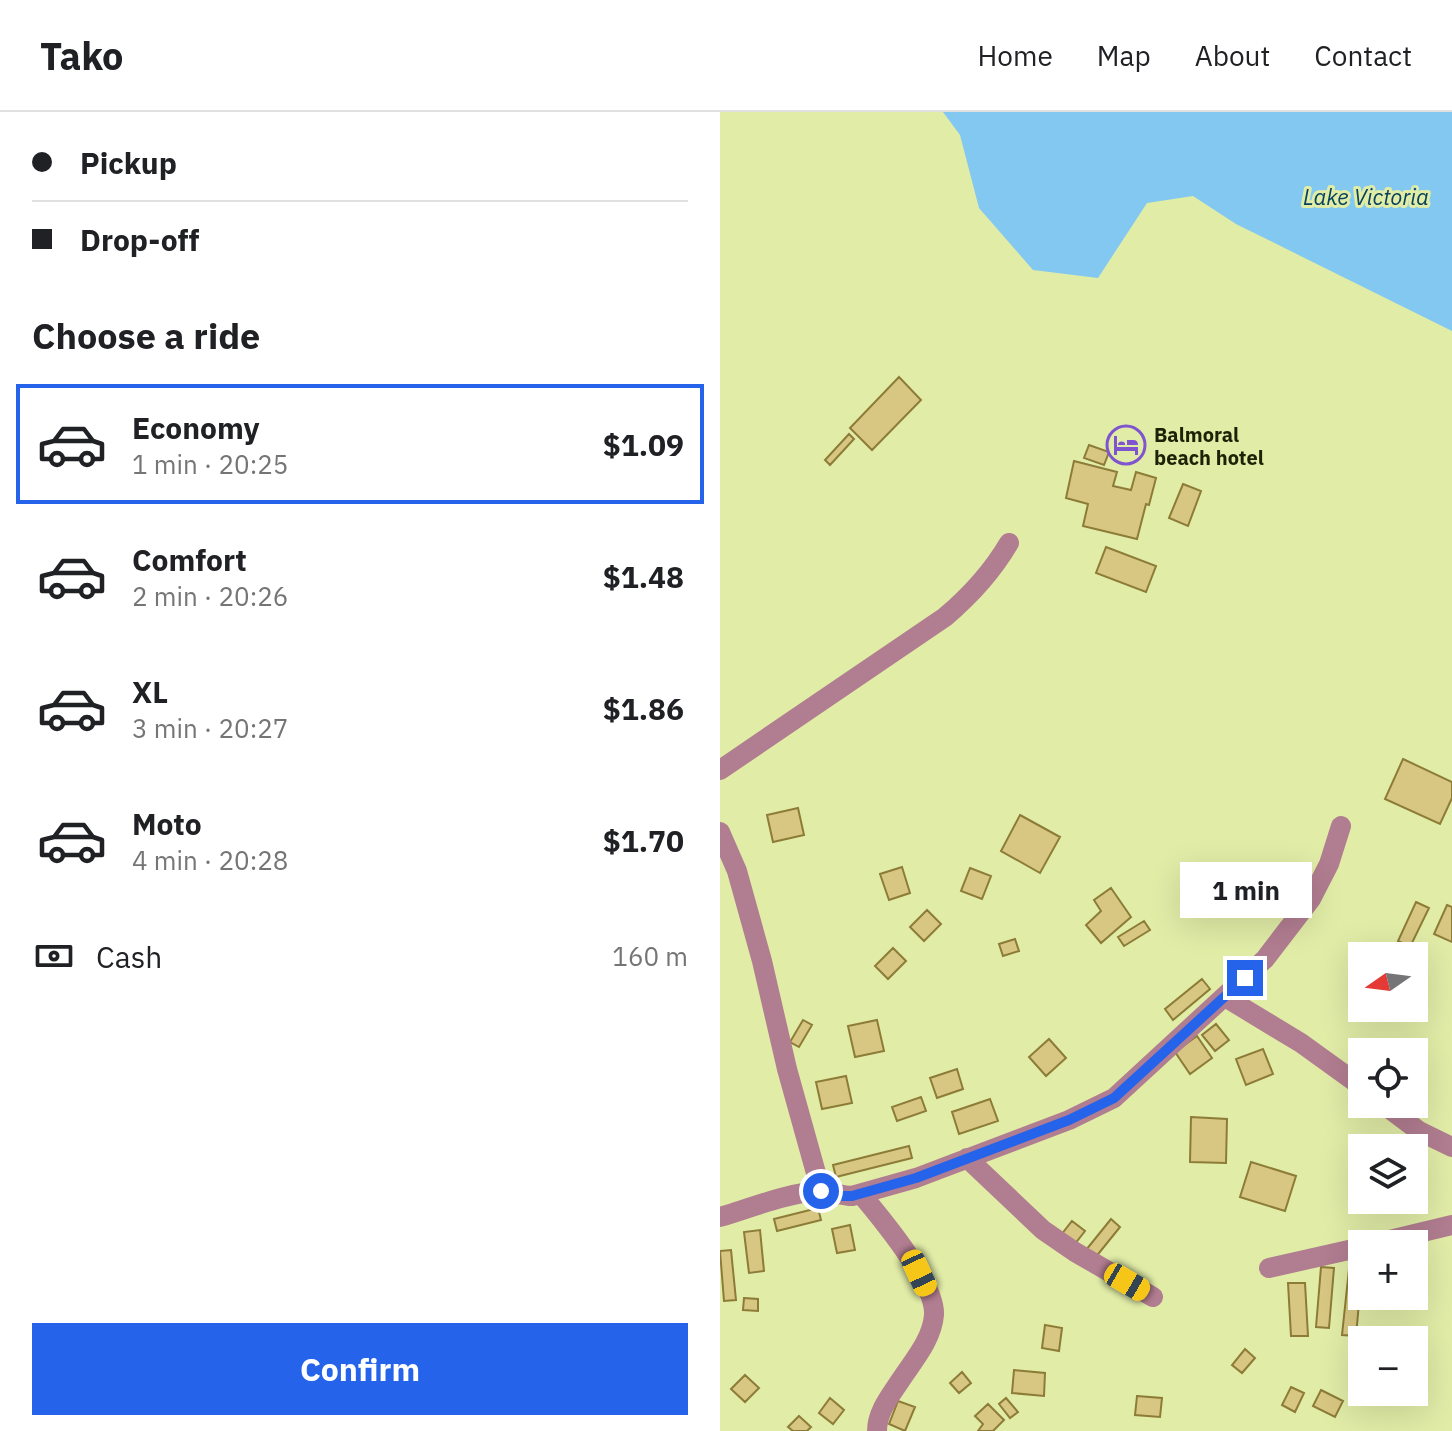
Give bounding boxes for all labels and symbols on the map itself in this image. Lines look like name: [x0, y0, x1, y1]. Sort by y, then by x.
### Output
water label: Lake Victoria: [1303, 182, 1429, 211]
place label: Balmoral beach hotel: [1154, 421, 1264, 471]
hotel icon: Balmoral beach hotel: [1105, 424, 1147, 466]
callout: 1 min: [1179, 862, 1311, 918]
north arrow: [1348, 942, 1428, 1022]
route end: [1227, 960, 1263, 996]
route start: [803, 1173, 839, 1209]
car: [898, 1246, 940, 1300]
car: [1100, 1260, 1154, 1304]

